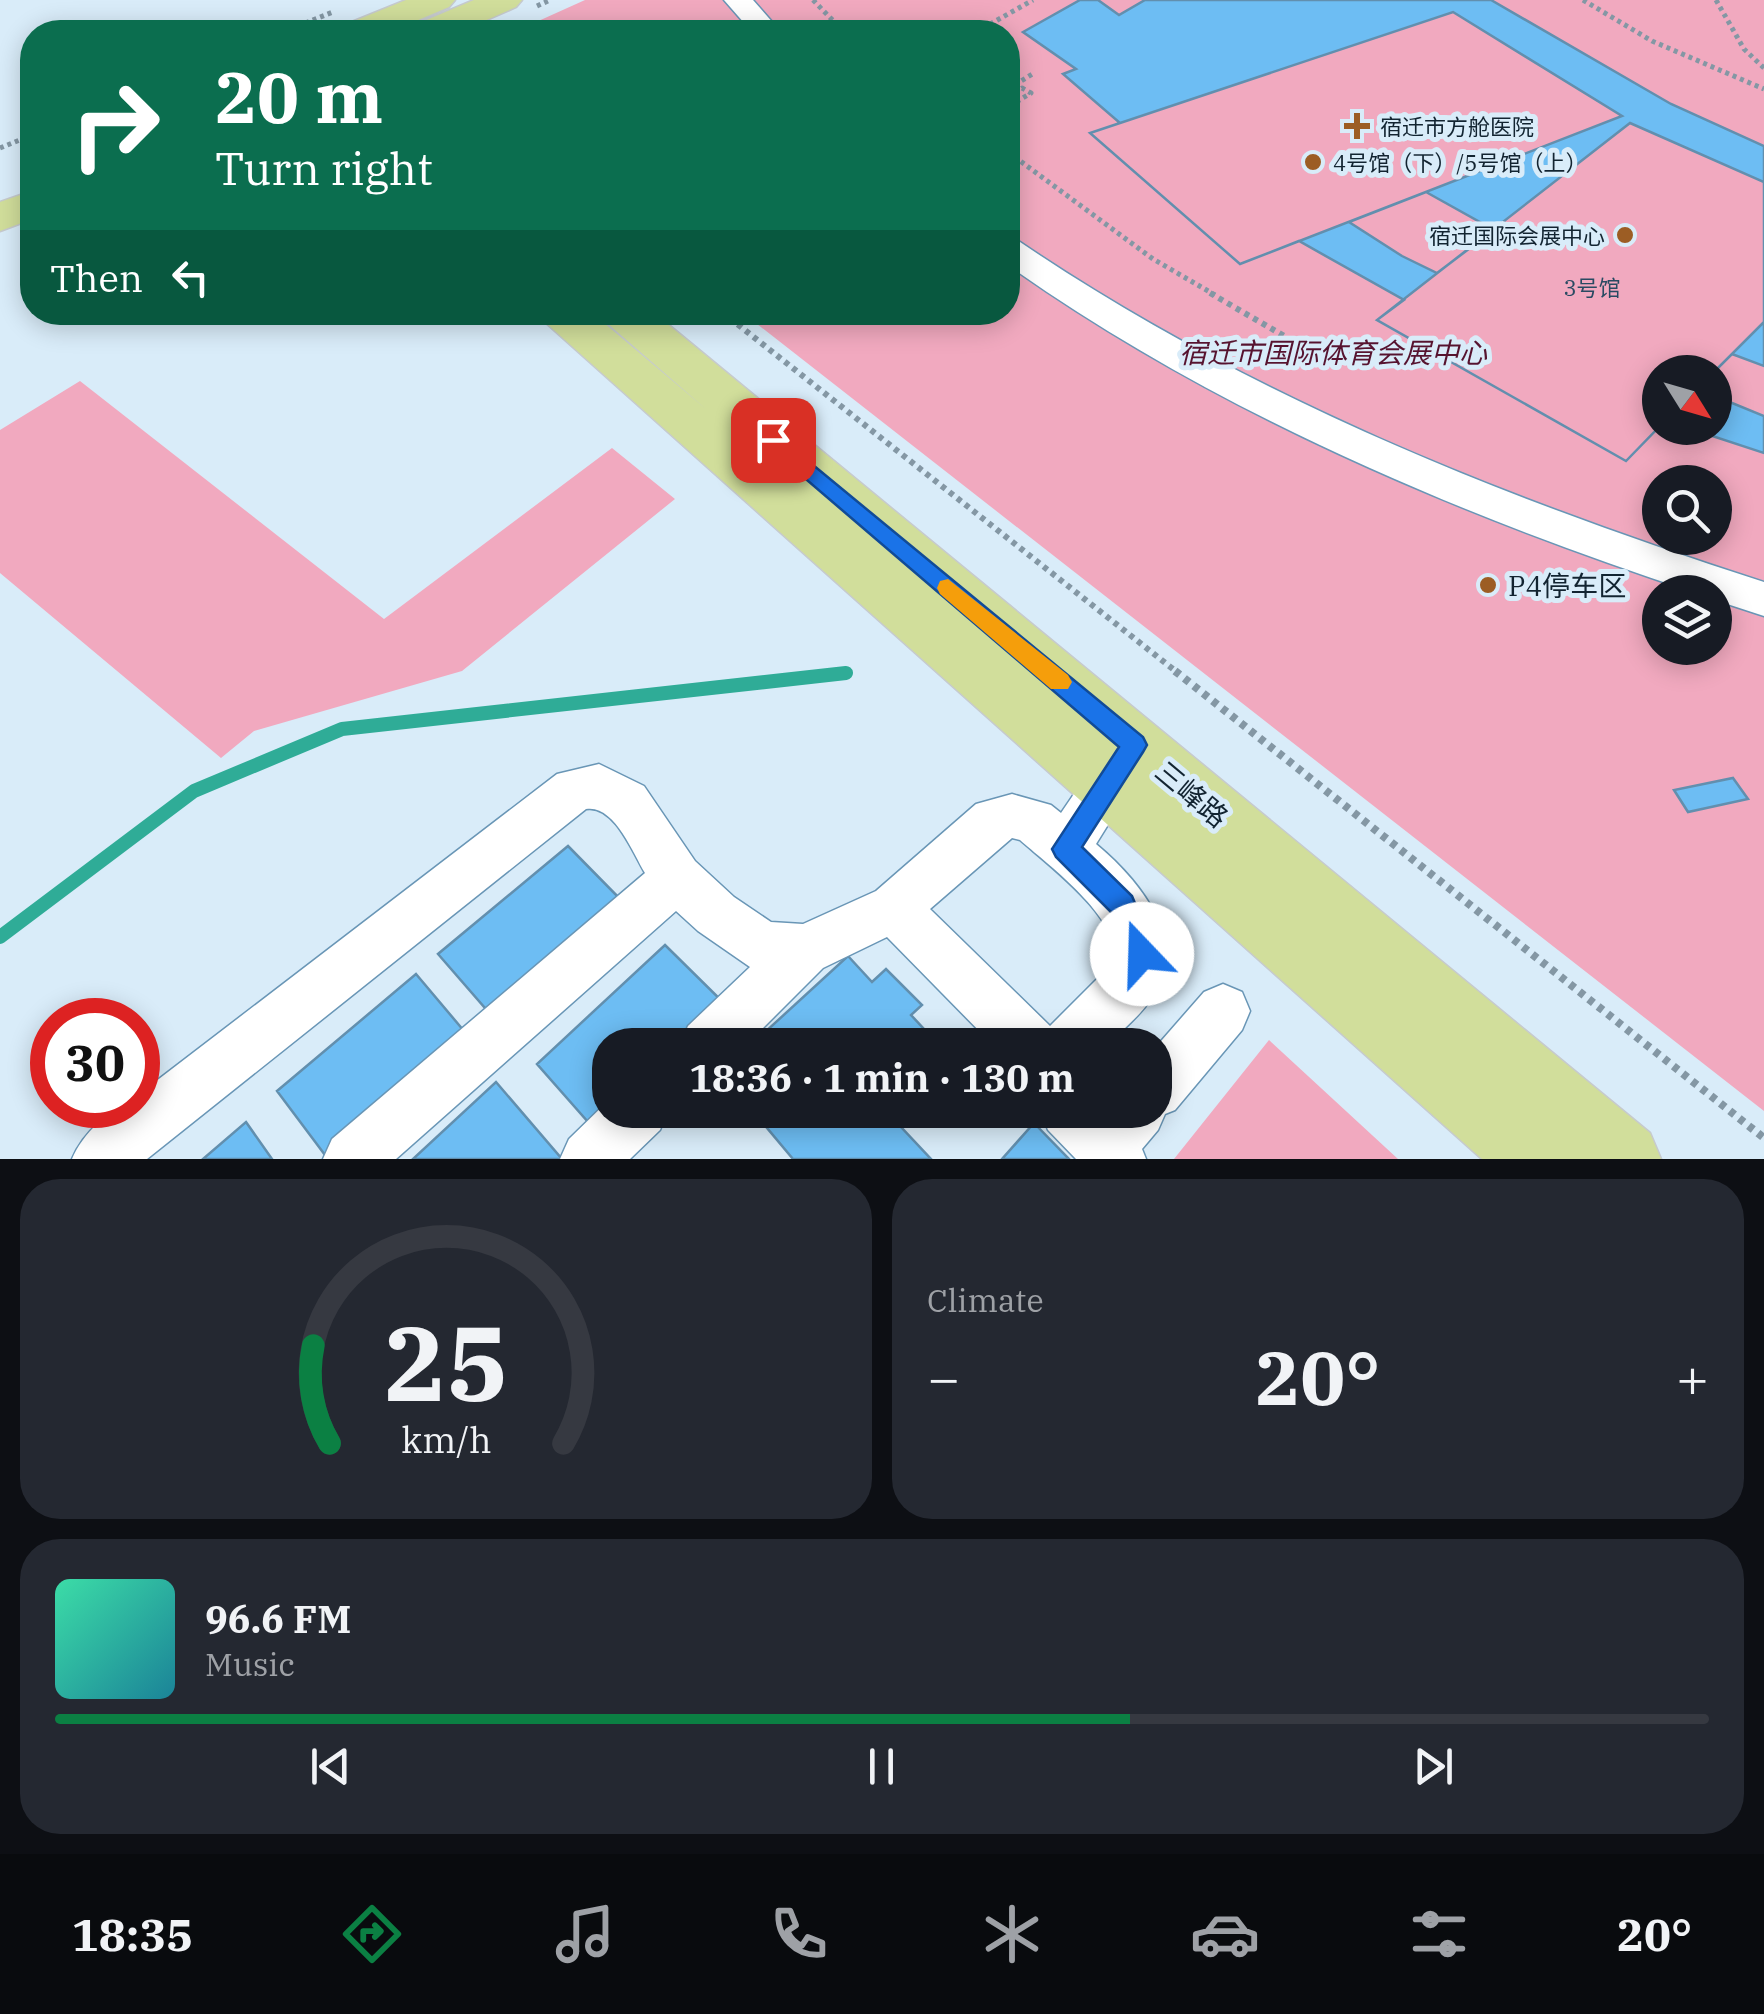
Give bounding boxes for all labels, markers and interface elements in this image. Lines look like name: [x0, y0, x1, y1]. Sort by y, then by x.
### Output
text: 20 m: [215, 51, 383, 142]
icon: right: [50, 60, 180, 190]
place label: 宿迁市方舱医院: [1380, 112, 1534, 141]
marker: 宿迁市方舱医院: [1344, 113, 1370, 139]
text: Turn right: [215, 139, 433, 197]
place label: 4号馆（下）/5号馆（上）: [1333, 148, 1587, 177]
marker: 4号馆（下）/5号馆（上）: [1302, 151, 1324, 173]
place label: 宿迁国际会展中心: [1429, 221, 1605, 250]
marker: 宿迁国际会展中心: [1614, 224, 1636, 246]
icon: left: [163, 250, 218, 305]
text: Then: [50, 253, 143, 302]
house number: 3号馆: [1563, 273, 1621, 302]
park label: 宿迁市国际体育会展中心: [1179, 334, 1488, 371]
north arrow: [1642, 355, 1732, 445]
map controls: [1642, 355, 1732, 665]
pin: [731, 398, 816, 483]
icon: arrive: [746, 413, 801, 468]
button: search: [1642, 465, 1732, 555]
place label: P4停车区: [1508, 567, 1626, 604]
marker: P4停车区: [1477, 574, 1499, 596]
button: layers: [1642, 575, 1732, 665]
street label: 三峰路: [1148, 753, 1236, 835]
position arrow: [1090, 902, 1194, 1006]
speed limit sign: 30: [30, 998, 160, 1128]
text: 18:36 · 1 min · 130 m: [689, 1053, 1075, 1102]
text: Climate: [927, 1279, 1044, 1321]
text: 25: [384, 1294, 508, 1430]
text: 20°: [1255, 1328, 1381, 1426]
text: −: [927, 1342, 960, 1413]
text: +: [1676, 1342, 1709, 1413]
text: km/h: [401, 1416, 491, 1463]
text: 96.6 FM: [205, 1594, 351, 1643]
text: Music: [205, 1643, 295, 1685]
icon: previous: [303, 1739, 358, 1794]
icon: pause: [854, 1739, 909, 1794]
icon: next: [1406, 1739, 1461, 1794]
icon: directions: [337, 1899, 407, 1969]
icon: music: [550, 1899, 620, 1969]
icon: phone: [764, 1899, 834, 1969]
icon: climate: [977, 1899, 1047, 1969]
icon: car: [1190, 1899, 1260, 1969]
icon: filters: [1404, 1899, 1474, 1969]
text: 18:35: [72, 1905, 193, 1963]
text: 20°: [1617, 1905, 1692, 1963]

